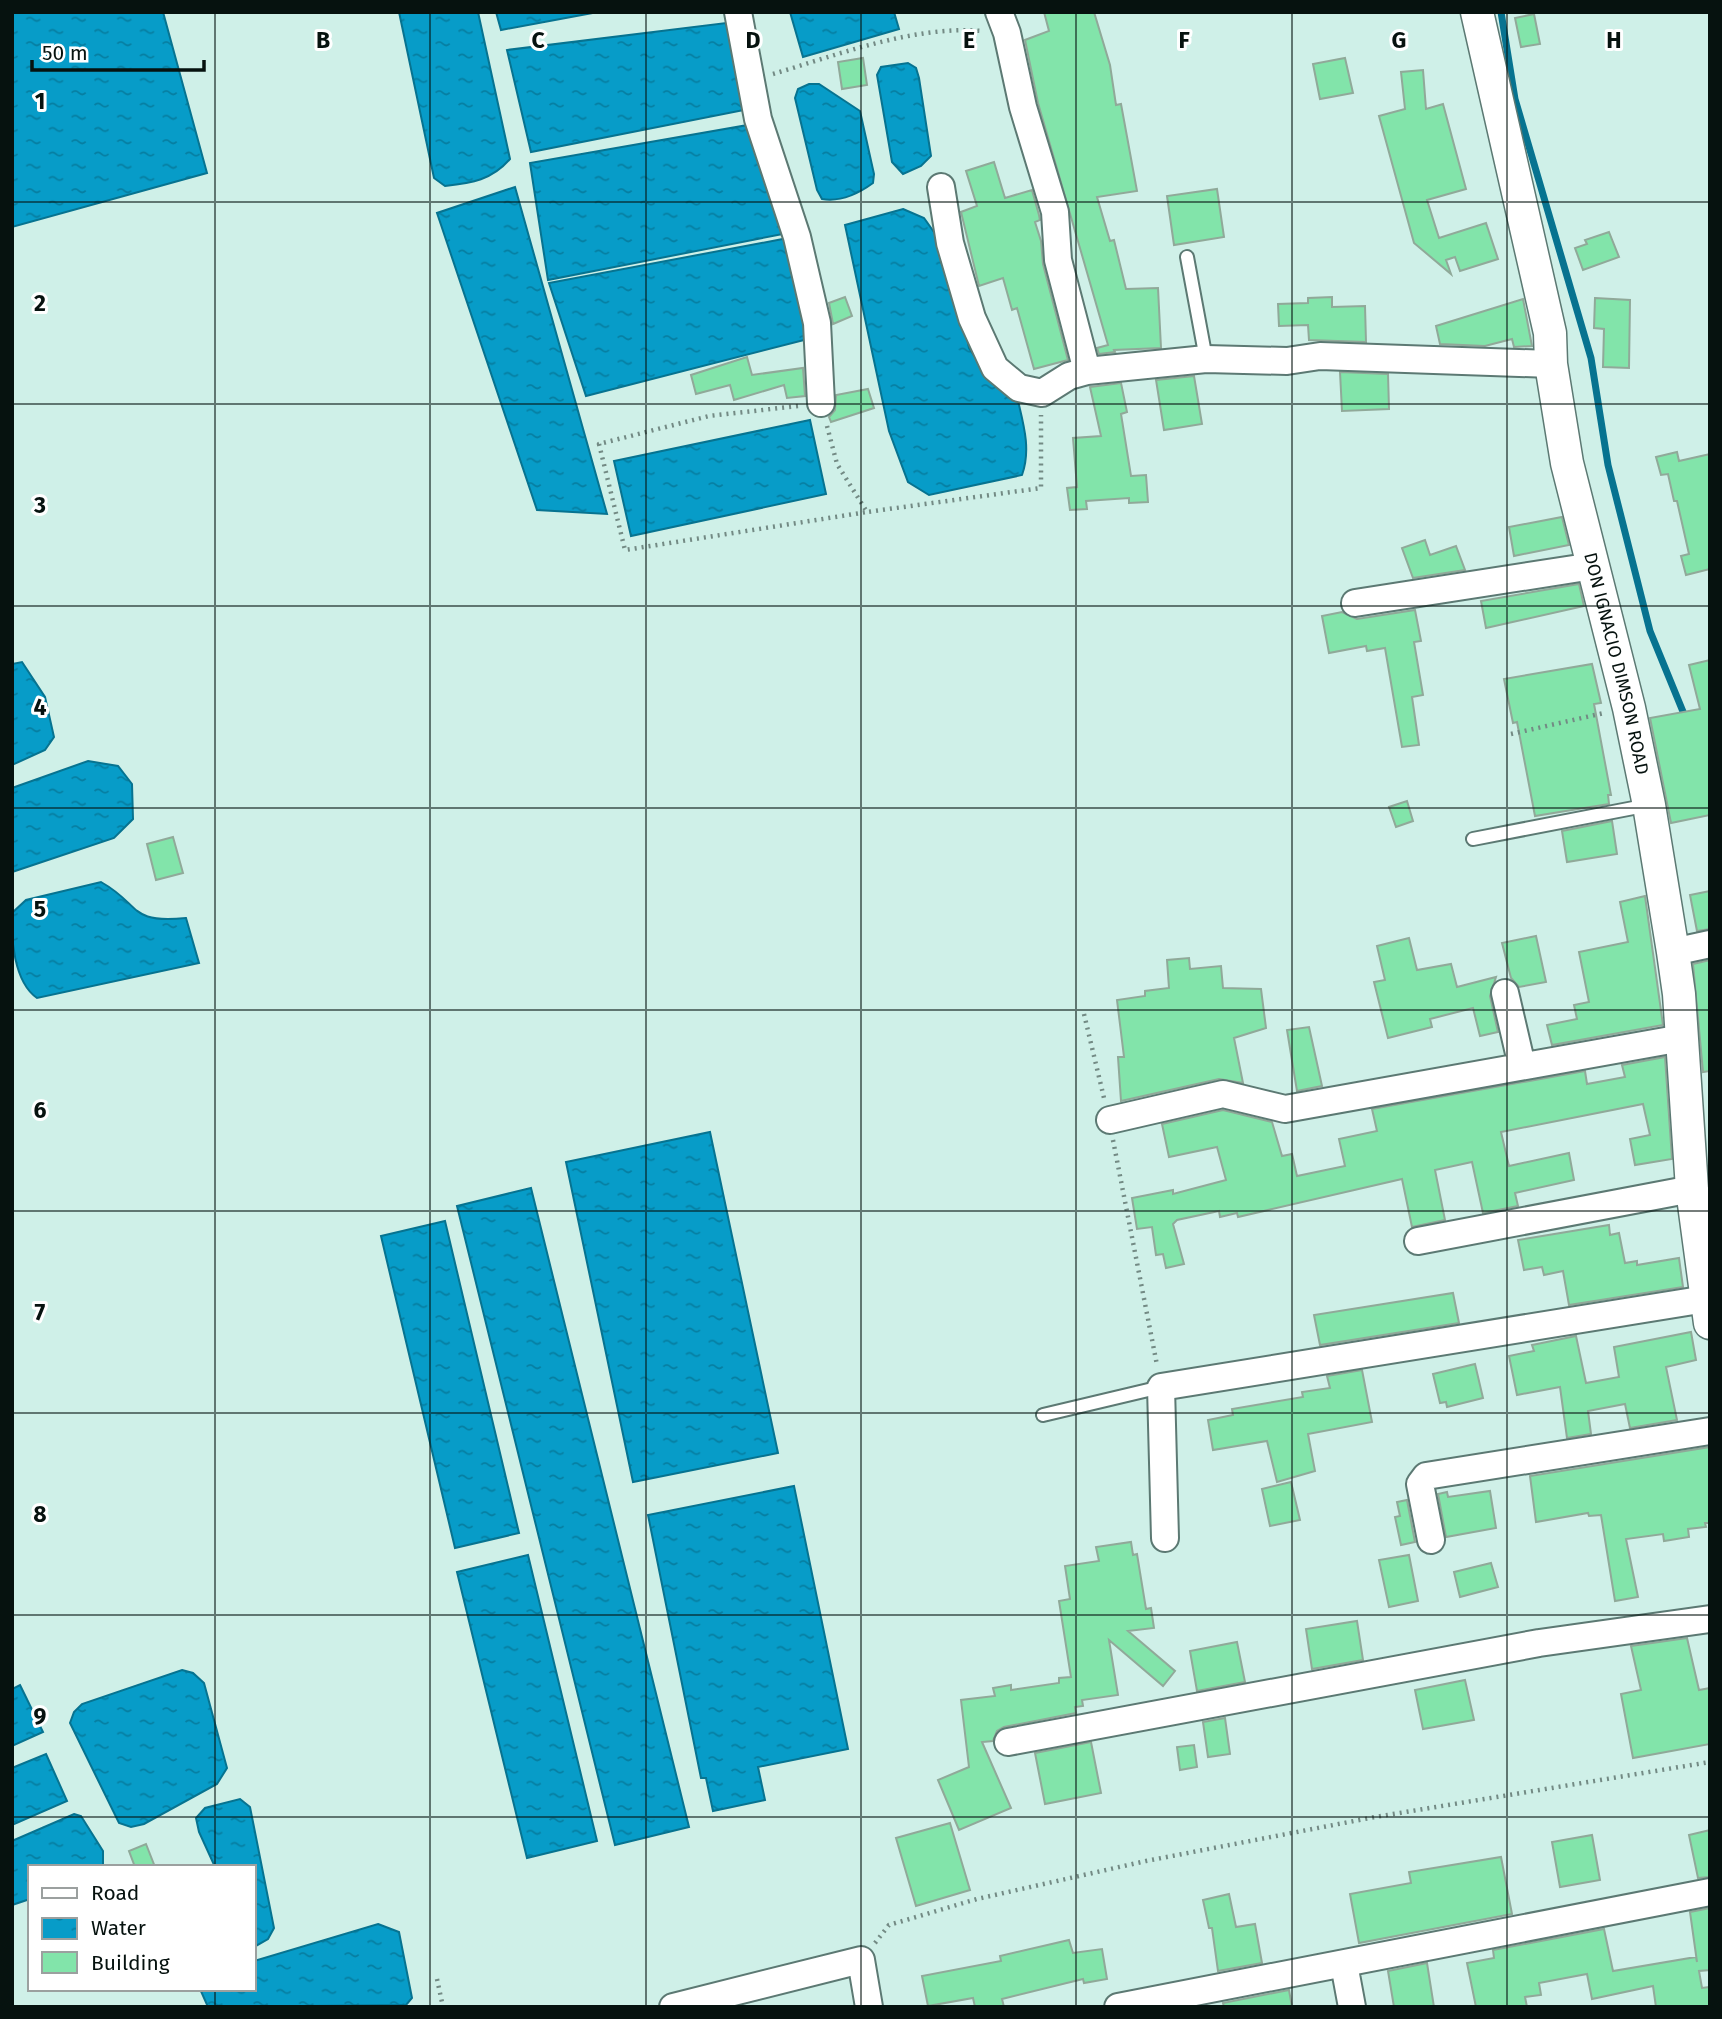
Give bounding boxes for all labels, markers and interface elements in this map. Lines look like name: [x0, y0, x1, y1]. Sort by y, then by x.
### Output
text: B: [316, 26, 330, 54]
text: C: [531, 26, 545, 54]
text: D: [746, 26, 761, 54]
text: E: [963, 26, 975, 54]
text: F: [1178, 26, 1190, 54]
text: G: [1392, 26, 1406, 54]
text: H: [1606, 26, 1622, 54]
scale bar: [32, 28, 203, 72]
text: 50 m: [42, 40, 88, 66]
text: 1: [35, 87, 45, 115]
text: 2: [34, 289, 46, 317]
text: 3: [33, 491, 46, 519]
street label: DON IGNACIO DIMSON ROAD: [1579, 550, 1653, 777]
text: 4: [34, 693, 47, 721]
text: 5: [34, 895, 46, 923]
text: 6: [34, 1096, 47, 1124]
text: 7: [35, 1298, 46, 1326]
text: 8: [33, 1500, 47, 1528]
text: 9: [34, 1702, 47, 1730]
legend: [28, 1865, 256, 1991]
text: Road: [91, 1880, 139, 1906]
text: Water: [91, 1915, 146, 1941]
text: Building: [91, 1950, 170, 1976]

